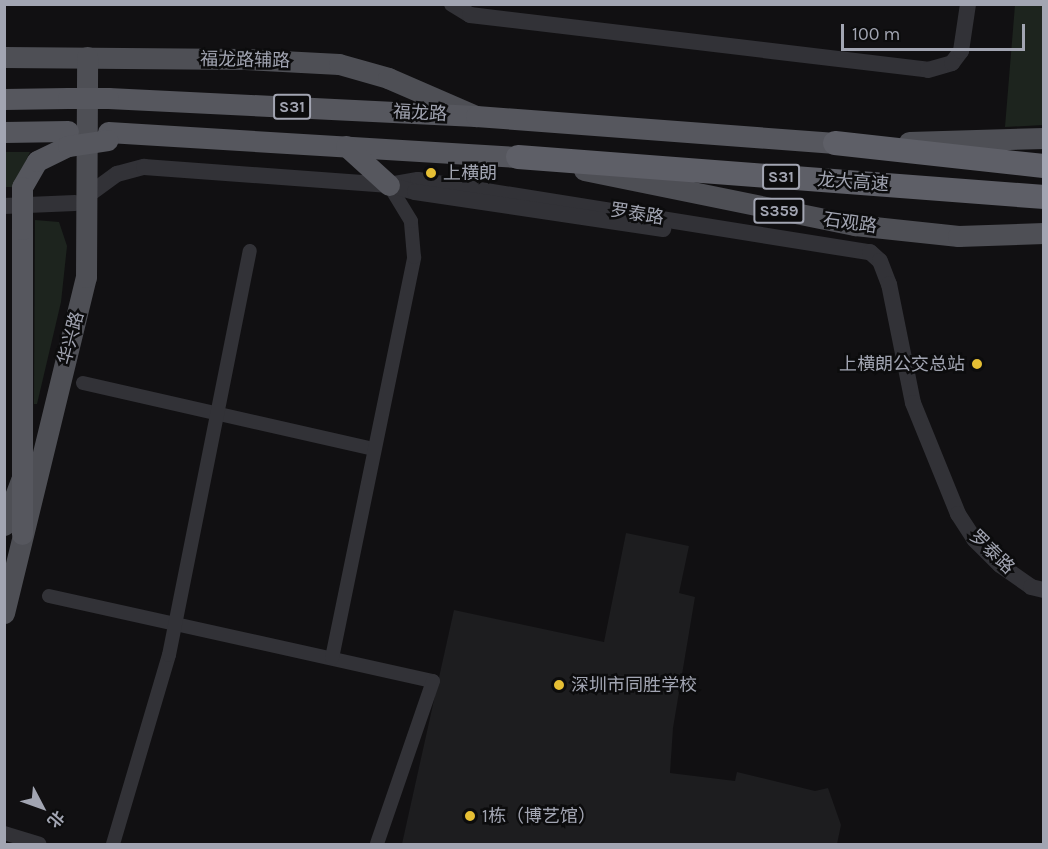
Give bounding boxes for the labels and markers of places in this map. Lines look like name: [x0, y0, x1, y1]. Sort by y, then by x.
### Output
place label: 上横朗: [443, 162, 497, 184]
marker: 上横朗: [424, 166, 438, 180]
place label: 上横朗公交总站: [839, 353, 965, 375]
marker: 上横朗公交总站: [970, 357, 984, 371]
place label: 深圳市同胜学校: [571, 674, 697, 696]
marker: 深圳市同胜学校: [552, 678, 566, 692]
place label: 1栋（博艺馆）: [482, 805, 596, 827]
marker: 1栋（博艺馆）: [463, 809, 477, 823]

